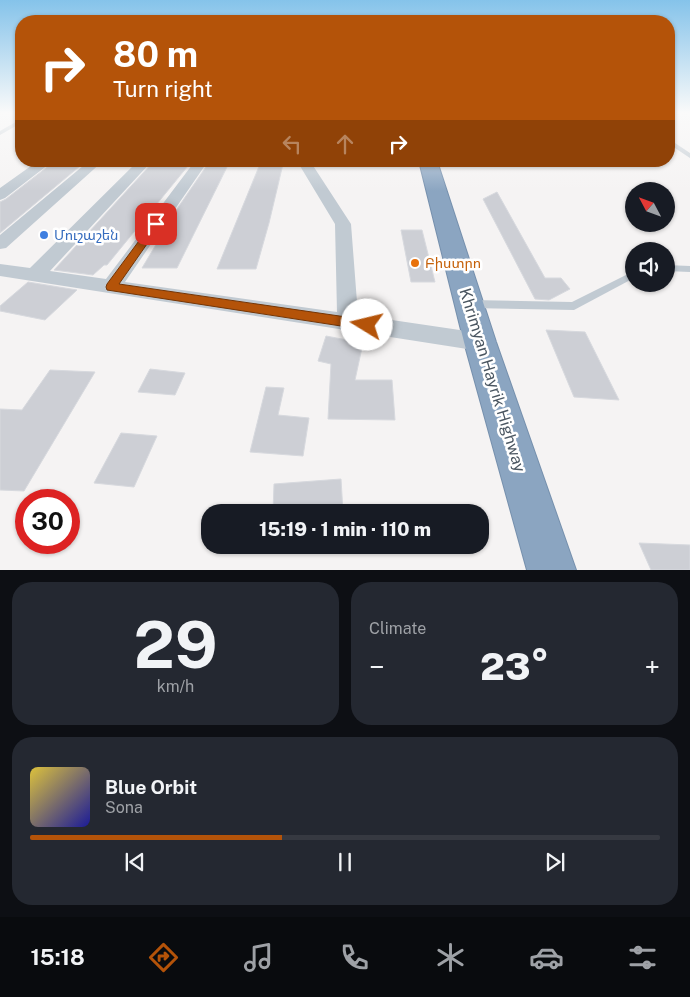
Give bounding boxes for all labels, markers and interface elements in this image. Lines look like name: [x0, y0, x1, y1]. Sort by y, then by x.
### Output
text: 80 m: [113, 34, 198, 75]
icon: right: [30, 35, 95, 100]
text: Turn right: [113, 76, 213, 102]
icon: left: [278, 130, 306, 158]
icon: ahead: [331, 130, 359, 158]
icon: right: [384, 130, 412, 158]
north arrow: [625, 182, 675, 232]
map controls: [625, 182, 675, 292]
pin: [135, 203, 177, 245]
icon: arrive: [142, 210, 170, 238]
place label: Մուշաշեն: [54, 227, 118, 243]
marker: Մուշաշեն: [38, 229, 50, 241]
button: sound: [625, 242, 675, 292]
place label: Բիստրո: [425, 255, 481, 271]
marker: Բիստրո: [409, 257, 421, 269]
street label: Khrimyan Hayrik Highway: [455, 286, 530, 475]
position arrow: [340, 298, 392, 350]
speed limit sign: 30: [15, 489, 80, 554]
text: 15:19 · 1 min · 110 m: [259, 518, 431, 540]
text: 29: [133, 606, 218, 683]
text: Climate: [369, 619, 426, 638]
text: 23°: [480, 644, 549, 689]
text: −: [369, 650, 385, 683]
text: +: [644, 650, 660, 683]
text: km/h: [157, 677, 194, 696]
text: Blue Orbit: [105, 776, 197, 798]
text: Sona: [105, 798, 143, 817]
icon: previous: [121, 848, 149, 876]
icon: pause: [331, 848, 359, 876]
icon: next: [541, 848, 569, 876]
icon: directions: [146, 940, 181, 975]
icon: music: [241, 940, 276, 975]
icon: phone: [337, 940, 372, 975]
icon: climate: [433, 940, 468, 975]
icon: car: [529, 940, 564, 975]
icon: filters: [625, 940, 660, 975]
text: 15:18: [30, 944, 85, 970]

